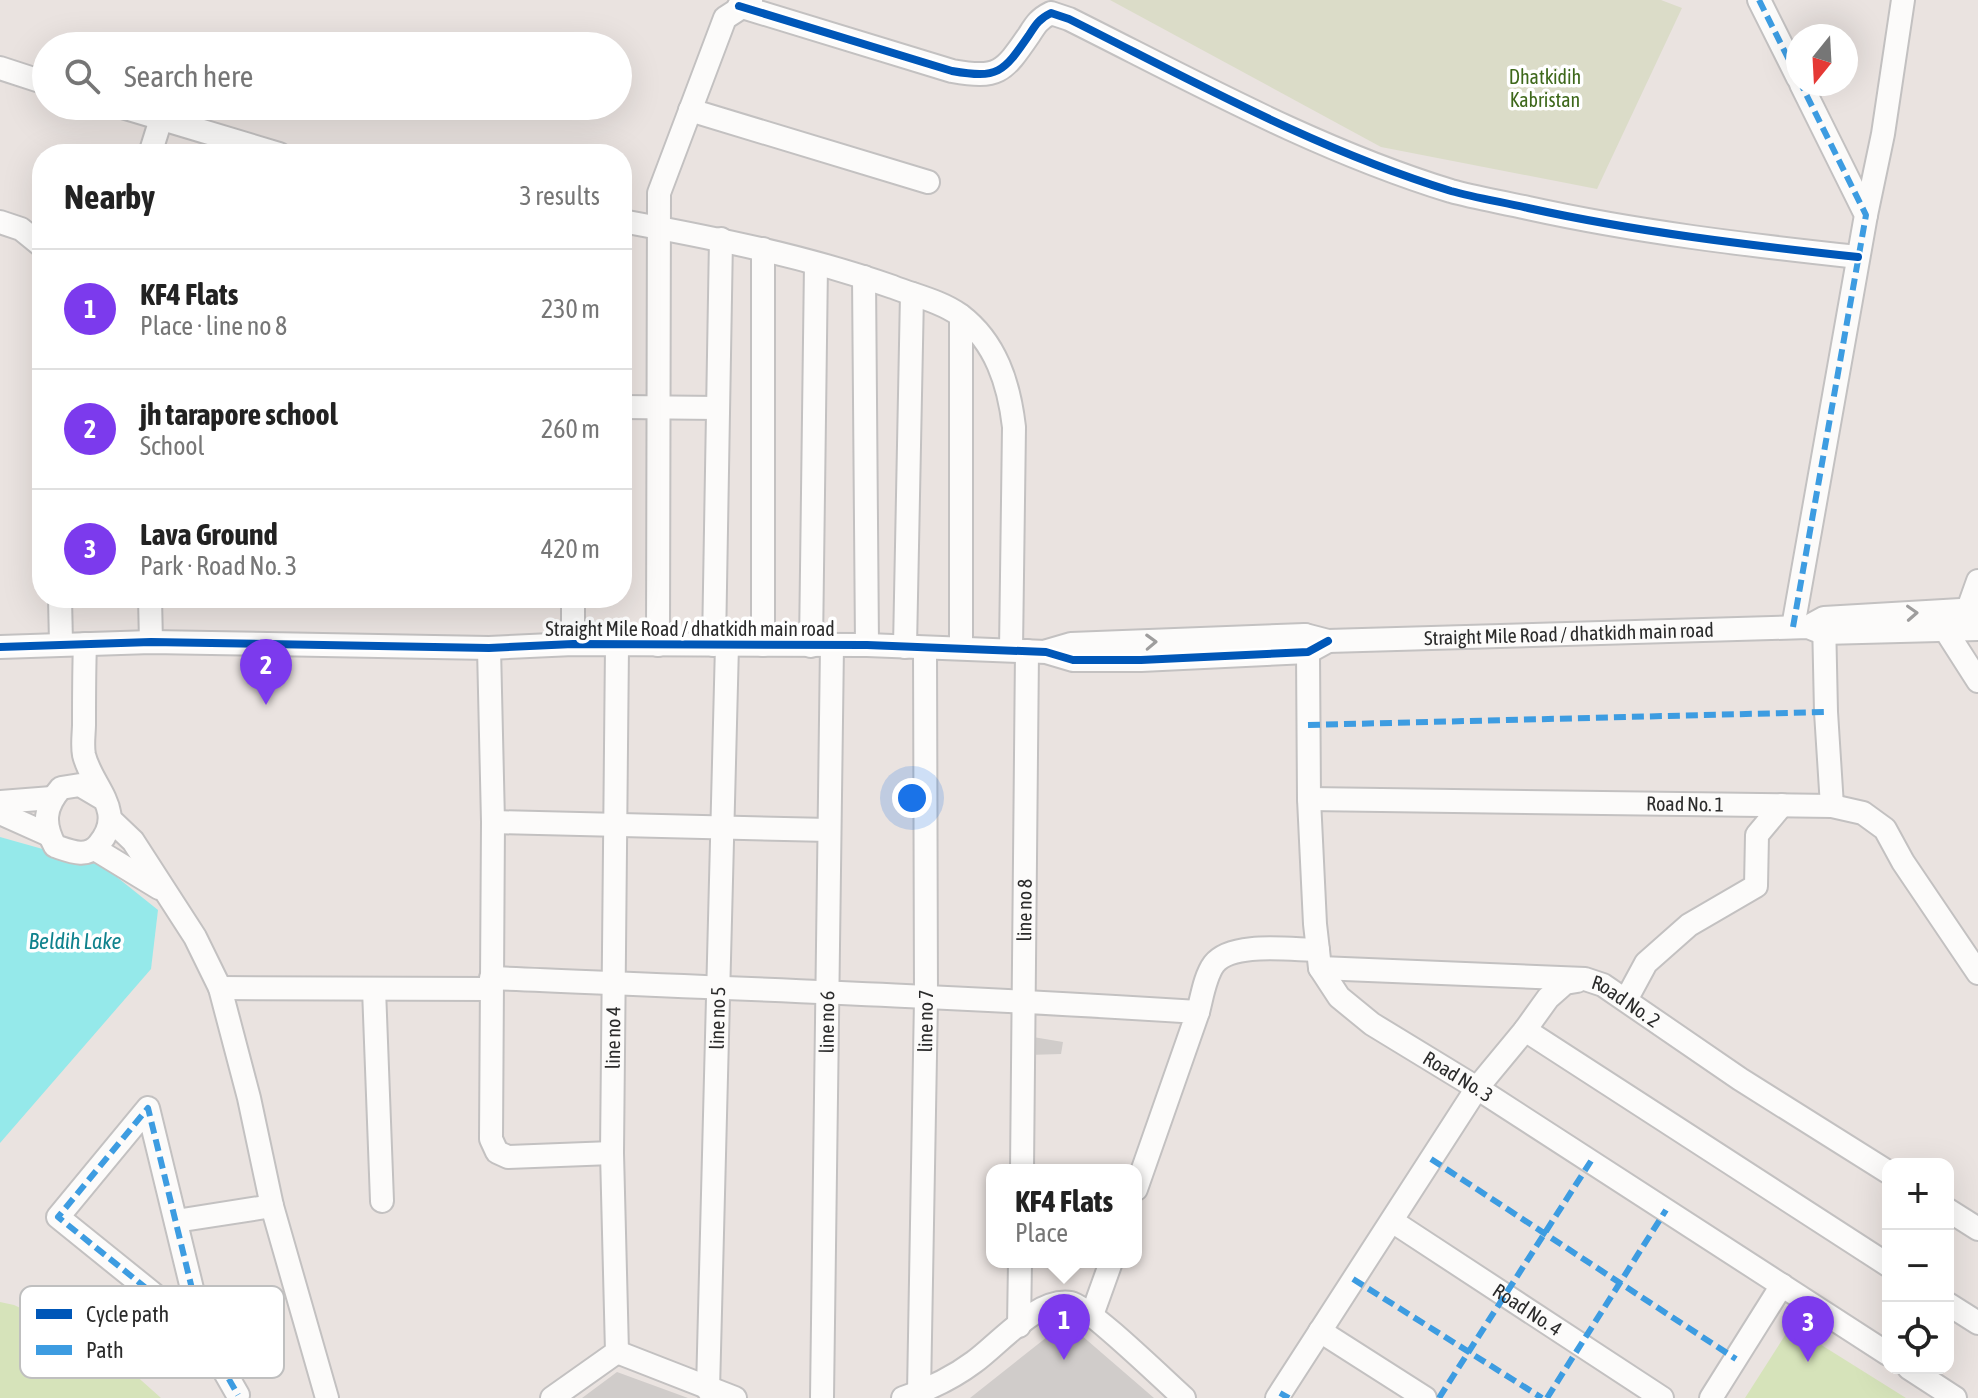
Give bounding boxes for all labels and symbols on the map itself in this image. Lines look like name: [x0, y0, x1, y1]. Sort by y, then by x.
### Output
north arrow: [1786, 24, 1858, 96]
park label: Dhatkidih Kabristan: [1509, 65, 1581, 111]
one-way arrow: [1906, 605, 1919, 622]
street label: Straight Mile Road / dhatkidh main road: [545, 617, 835, 640]
street label: Straight Mile Road / dhatkidh main road: [1424, 618, 1714, 649]
one-way arrow: [1145, 633, 1158, 650]
pin: 2: [240, 639, 292, 705]
your location: [892, 778, 932, 818]
street label: Road No. 1: [1646, 792, 1724, 816]
street label: line no 8: [1012, 879, 1036, 941]
water label: Beldih Lake: [28, 928, 122, 954]
street label: Road No. 2: [1589, 970, 1665, 1032]
street label: line no 5: [705, 986, 729, 1050]
street label: line no 7: [913, 990, 937, 1053]
street label: line no 6: [815, 991, 838, 1054]
street label: line no 4: [601, 1006, 624, 1069]
street label: Road No. 3: [1419, 1046, 1498, 1106]
street label: Road No. 4: [1489, 1278, 1567, 1340]
legend: [20, 1286, 284, 1378]
pin: 1: [1038, 1294, 1090, 1360]
pin: 3: [1782, 1296, 1834, 1362]
text: Cycle path: [86, 1301, 169, 1327]
text: Path: [86, 1337, 124, 1363]

